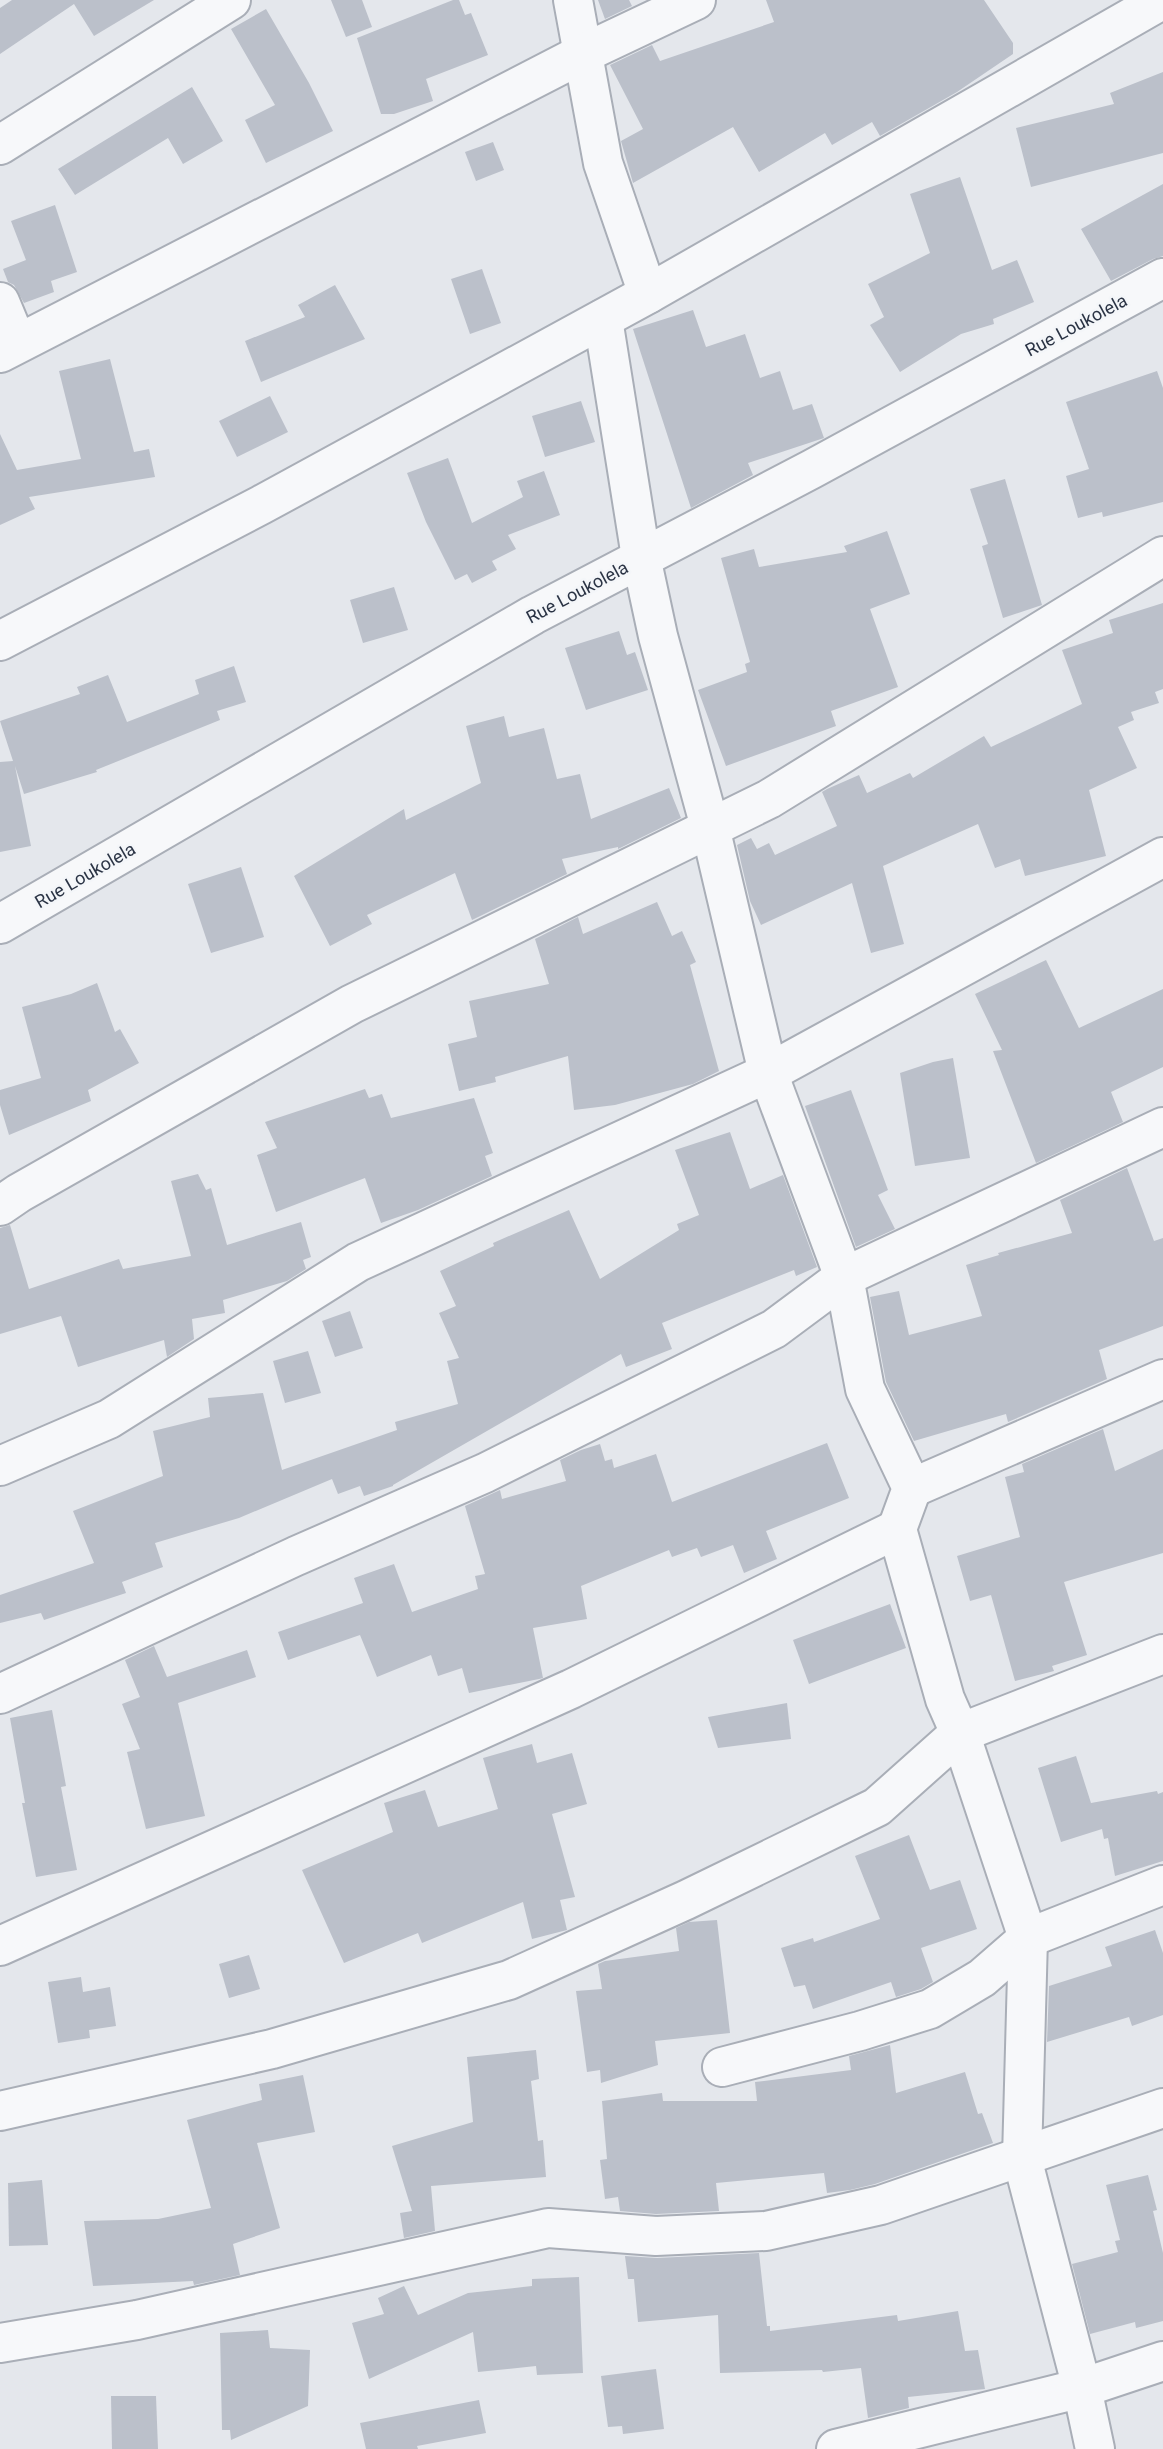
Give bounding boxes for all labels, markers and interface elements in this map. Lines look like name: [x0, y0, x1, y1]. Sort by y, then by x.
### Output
street label: Rue Loukolela: [1021, 289, 1131, 361]
street label: Rue Loukolela: [522, 556, 632, 628]
street label: Rue Loukolela: [31, 838, 139, 912]

